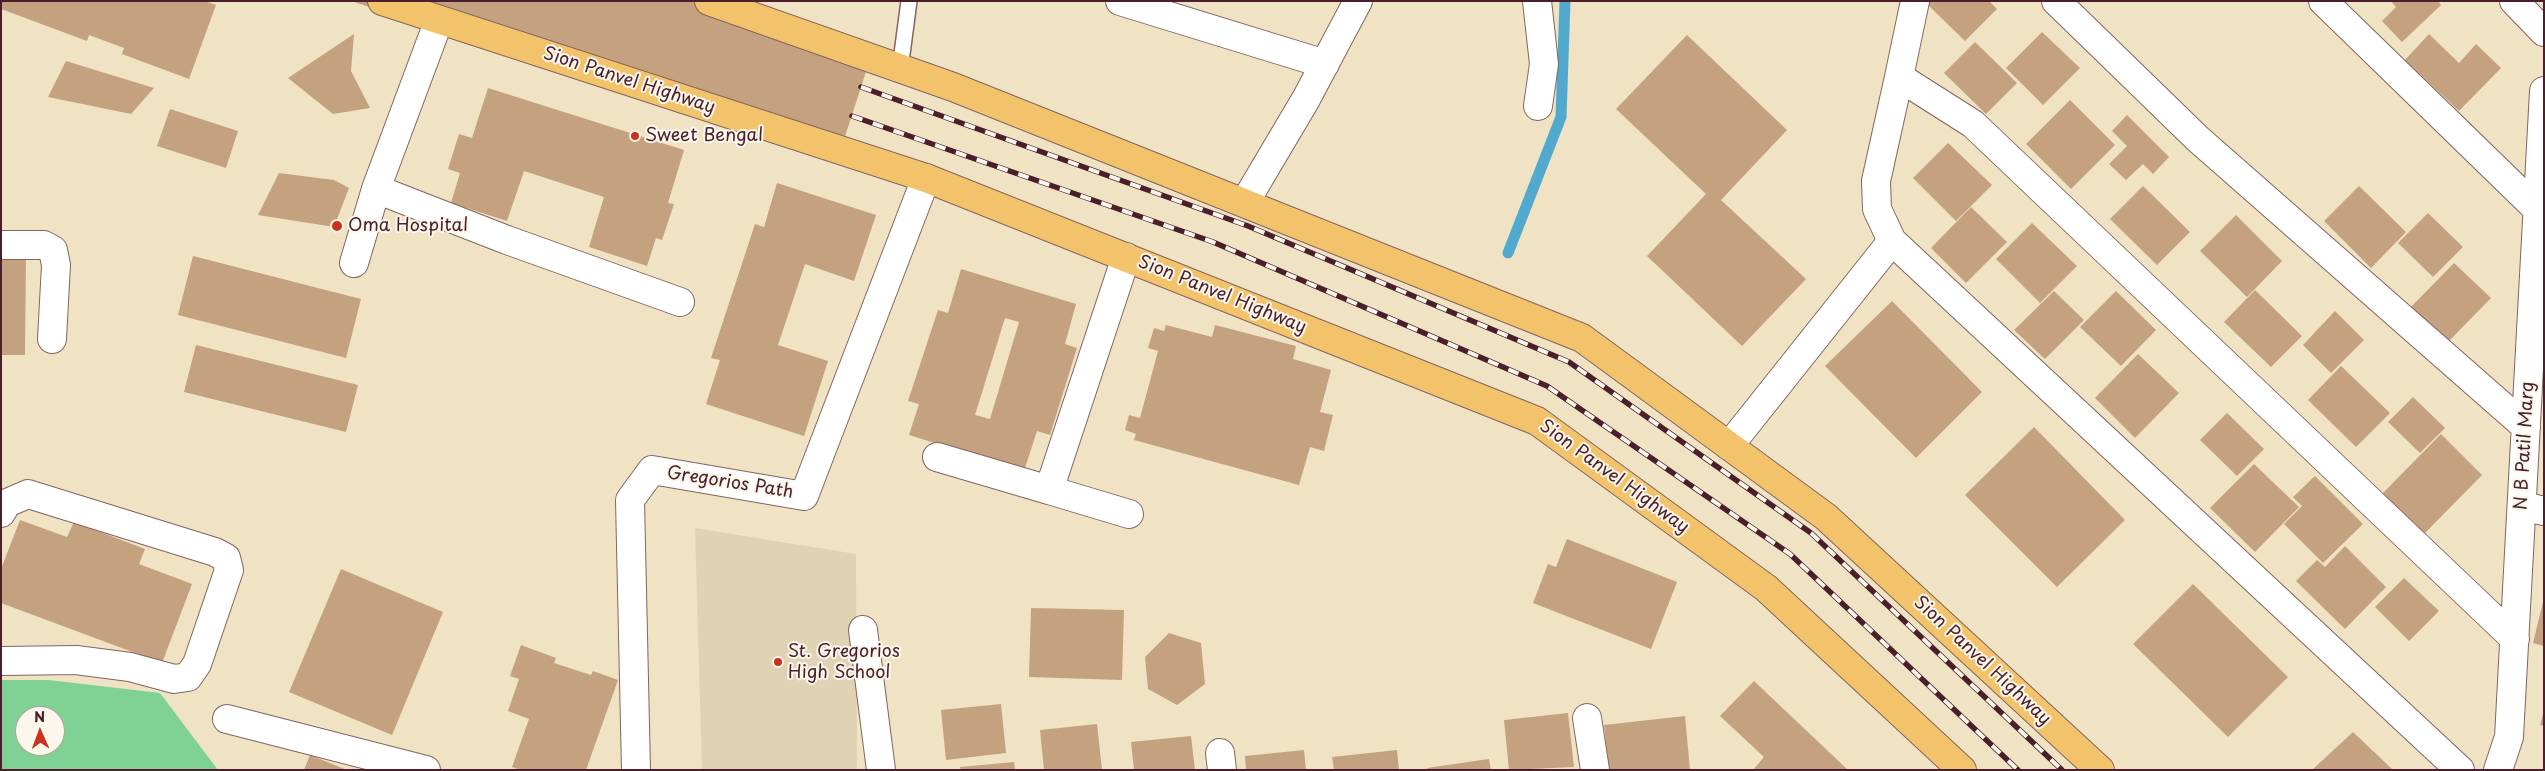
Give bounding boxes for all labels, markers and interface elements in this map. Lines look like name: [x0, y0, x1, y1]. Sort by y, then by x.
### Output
street label: Sion Panvel Highway: [540, 43, 718, 119]
place label: Sweet Bengal: [645, 125, 763, 147]
marker: Sweet Bengal: [629, 130, 641, 142]
place label: Oma Hospital: [348, 215, 468, 237]
marker: Oma Hospital: [330, 219, 344, 233]
street label: Sion Panvel Highway: [1135, 251, 1309, 339]
street label: N B Patil Marg: [2511, 381, 2539, 511]
street label: Sion Panvel Highway: [1535, 416, 1693, 538]
street label: Gregorios Path: [665, 462, 795, 504]
street label: Sion Panvel Highway: [1909, 592, 2055, 730]
place label: St. Gregorios High School: [788, 641, 900, 684]
marker: St. Gregorios High School: [772, 656, 784, 668]
north arrow: [15, 706, 65, 756]
text: N: [34, 706, 45, 727]

